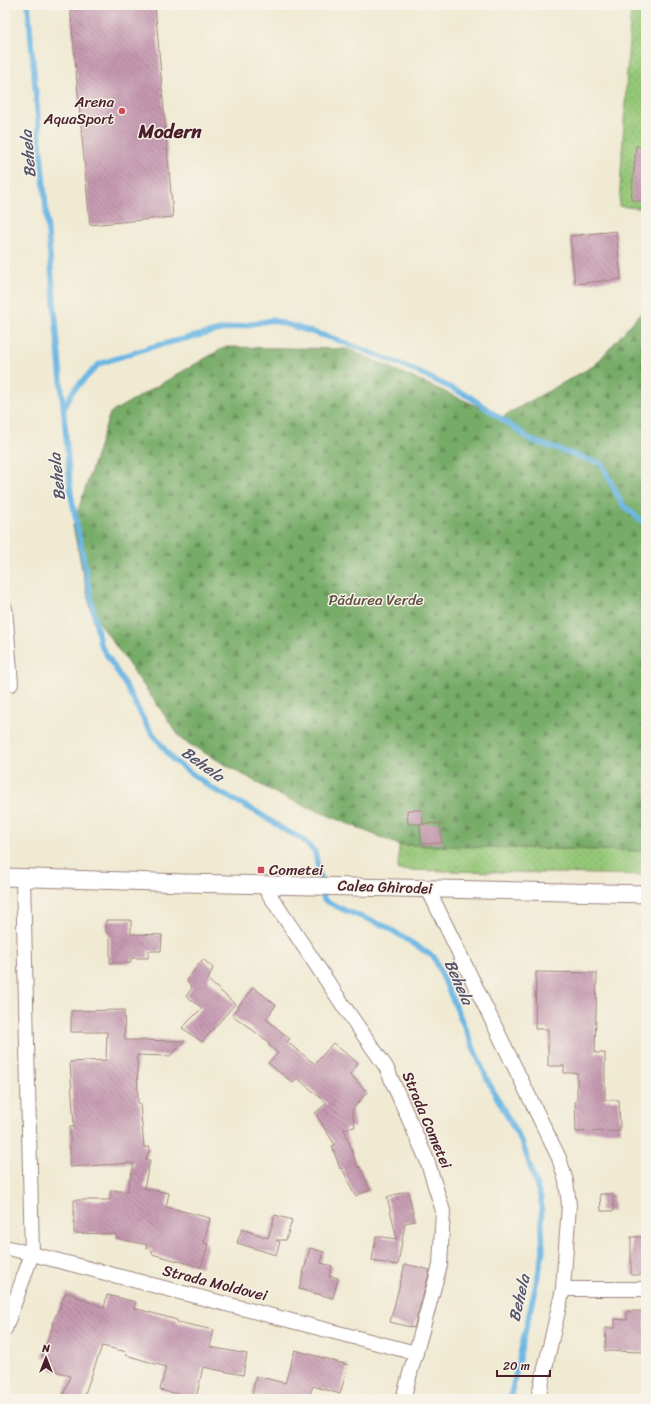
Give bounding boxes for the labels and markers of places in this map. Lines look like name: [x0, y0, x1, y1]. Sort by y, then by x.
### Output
place label: Arena AquaSport: [43, 89, 114, 132]
marker: Arena AquaSport: [117, 106, 127, 116]
place label: Cometei: [269, 857, 324, 883]
marker: Cometei: [256, 865, 266, 875]

